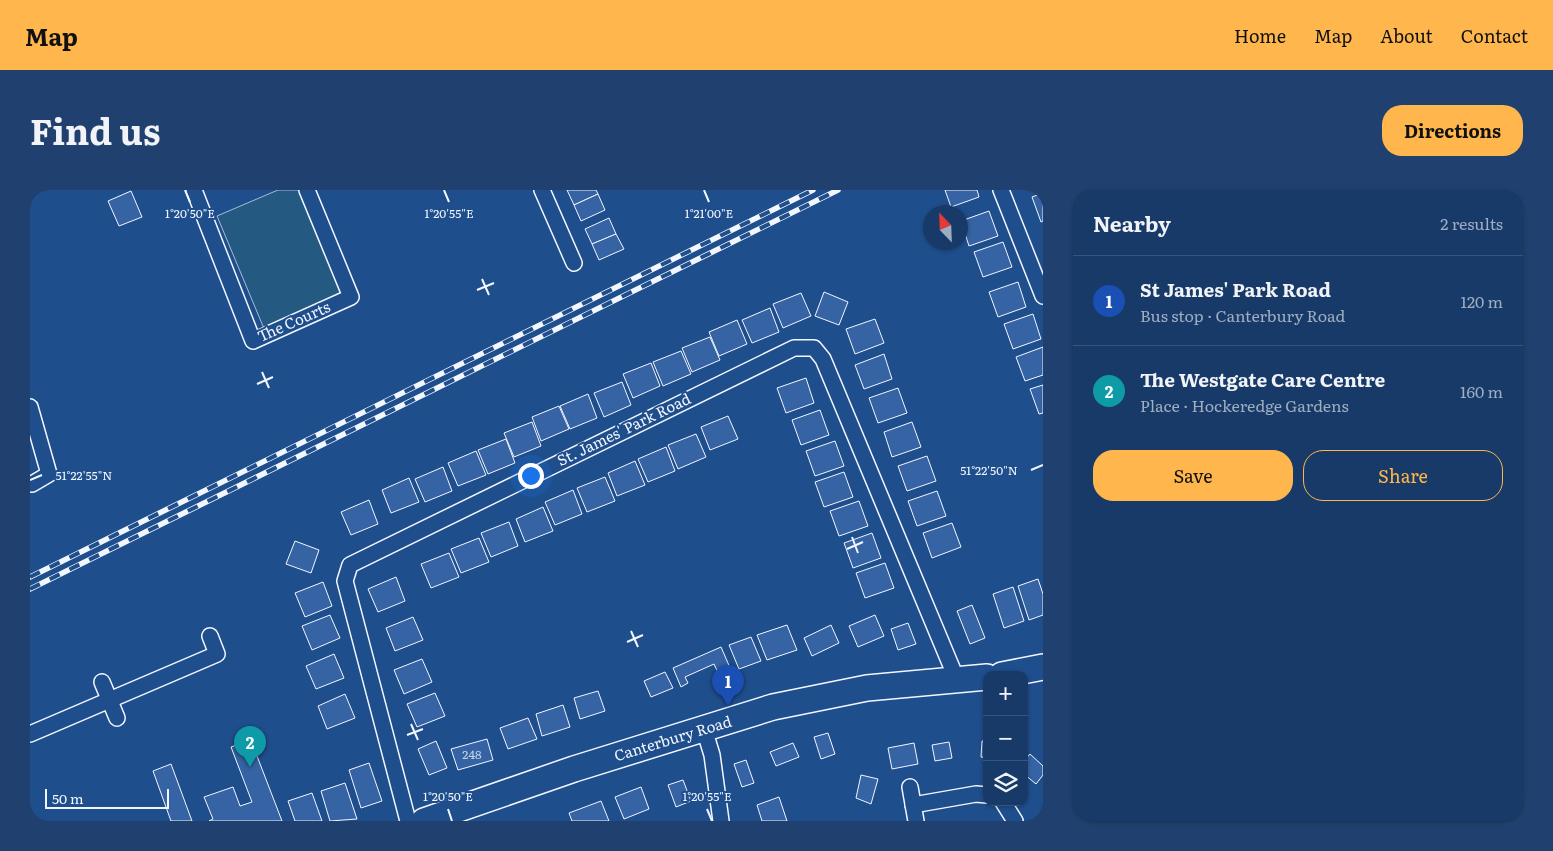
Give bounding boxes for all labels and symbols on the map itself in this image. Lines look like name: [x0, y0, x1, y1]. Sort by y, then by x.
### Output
text: 1°20'50"E: [165, 204, 215, 222]
text: 1°20'55"E: [424, 204, 474, 222]
text: 1°21'00"E: [685, 204, 734, 222]
north arrow: [923, 205, 968, 250]
street label: The Courts: [253, 294, 334, 347]
street label: St. James' Park Road: [553, 386, 694, 471]
text: 51°22'50"N: [960, 461, 1018, 479]
your location: [518, 463, 544, 489]
text: 51°22'55"N: [56, 466, 112, 484]
pin: 1: [712, 665, 744, 706]
street label: Canterbury Road: [611, 709, 734, 766]
pin: 2: [234, 726, 266, 767]
house number: 248: [462, 745, 482, 763]
scale bar: [45, 786, 169, 809]
text: 1°20'50"E: [423, 787, 473, 805]
text: 1°20'55"E: [682, 787, 732, 805]

